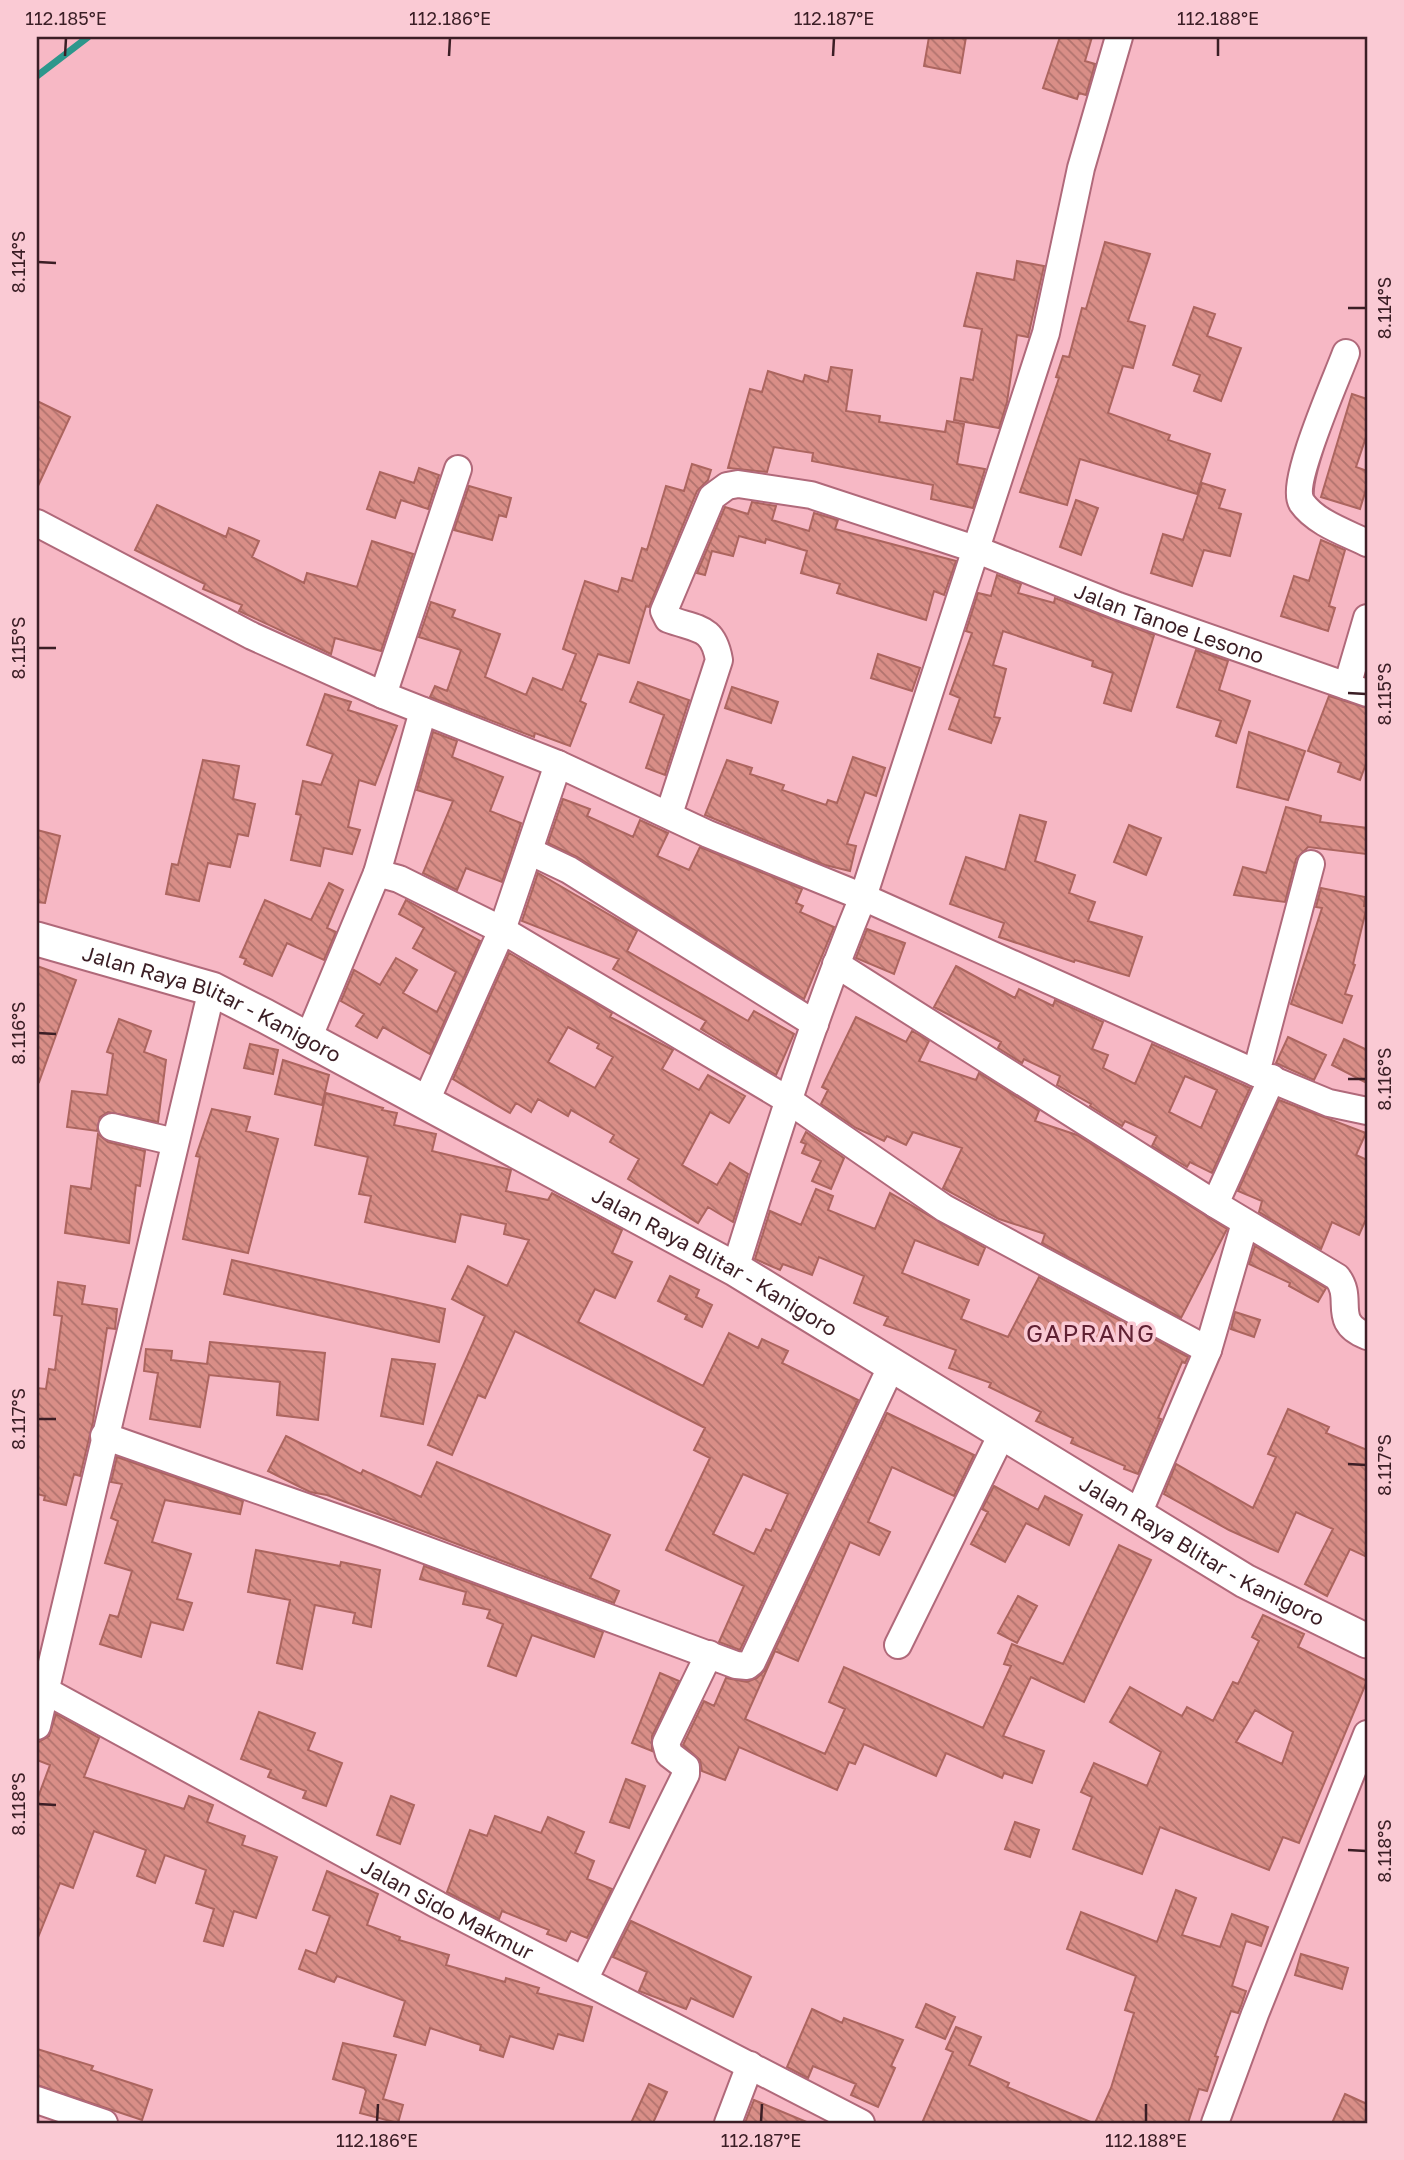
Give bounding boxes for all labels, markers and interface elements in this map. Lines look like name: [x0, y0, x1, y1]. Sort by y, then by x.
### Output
text: 112.185°E: [25, 7, 107, 29]
text: 112.186°E: [409, 7, 491, 29]
text: 112.187°E: [794, 7, 874, 29]
text: 112.188°E: [1177, 7, 1259, 29]
text: 8.114°S: [7, 231, 29, 293]
text: 8.114°S: [1373, 277, 1395, 339]
street label: Jalan Tanoe Lesono: [1071, 577, 1267, 669]
text: 8.115°S: [7, 617, 29, 679]
text: 8.115°S: [1373, 663, 1395, 725]
street label: Jalan Raya Blitar - Kanigoro: [79, 940, 346, 1068]
text: 8.116°S: [7, 1001, 29, 1065]
text: 8.116°S: [1373, 1047, 1395, 1111]
street label: Jalan Raya Blitar - Kanigoro: [588, 1182, 842, 1342]
district label: GAPRANG: [1026, 1318, 1156, 1347]
text: 8.117°S: [7, 1388, 29, 1450]
text: 8.117°S: [1373, 1434, 1395, 1496]
street label: Jalan Raya Blitar - Kanigoro: [1075, 1470, 1329, 1631]
text: 8.118°S: [7, 1772, 29, 1836]
text: 8.118°S: [1373, 1819, 1395, 1883]
street label: Jalan Sido Makmur: [357, 1853, 538, 1965]
text: 112.186°E: [336, 2129, 418, 2151]
text: 112.187°E: [721, 2129, 801, 2151]
text: 112.188°E: [1105, 2129, 1187, 2151]

